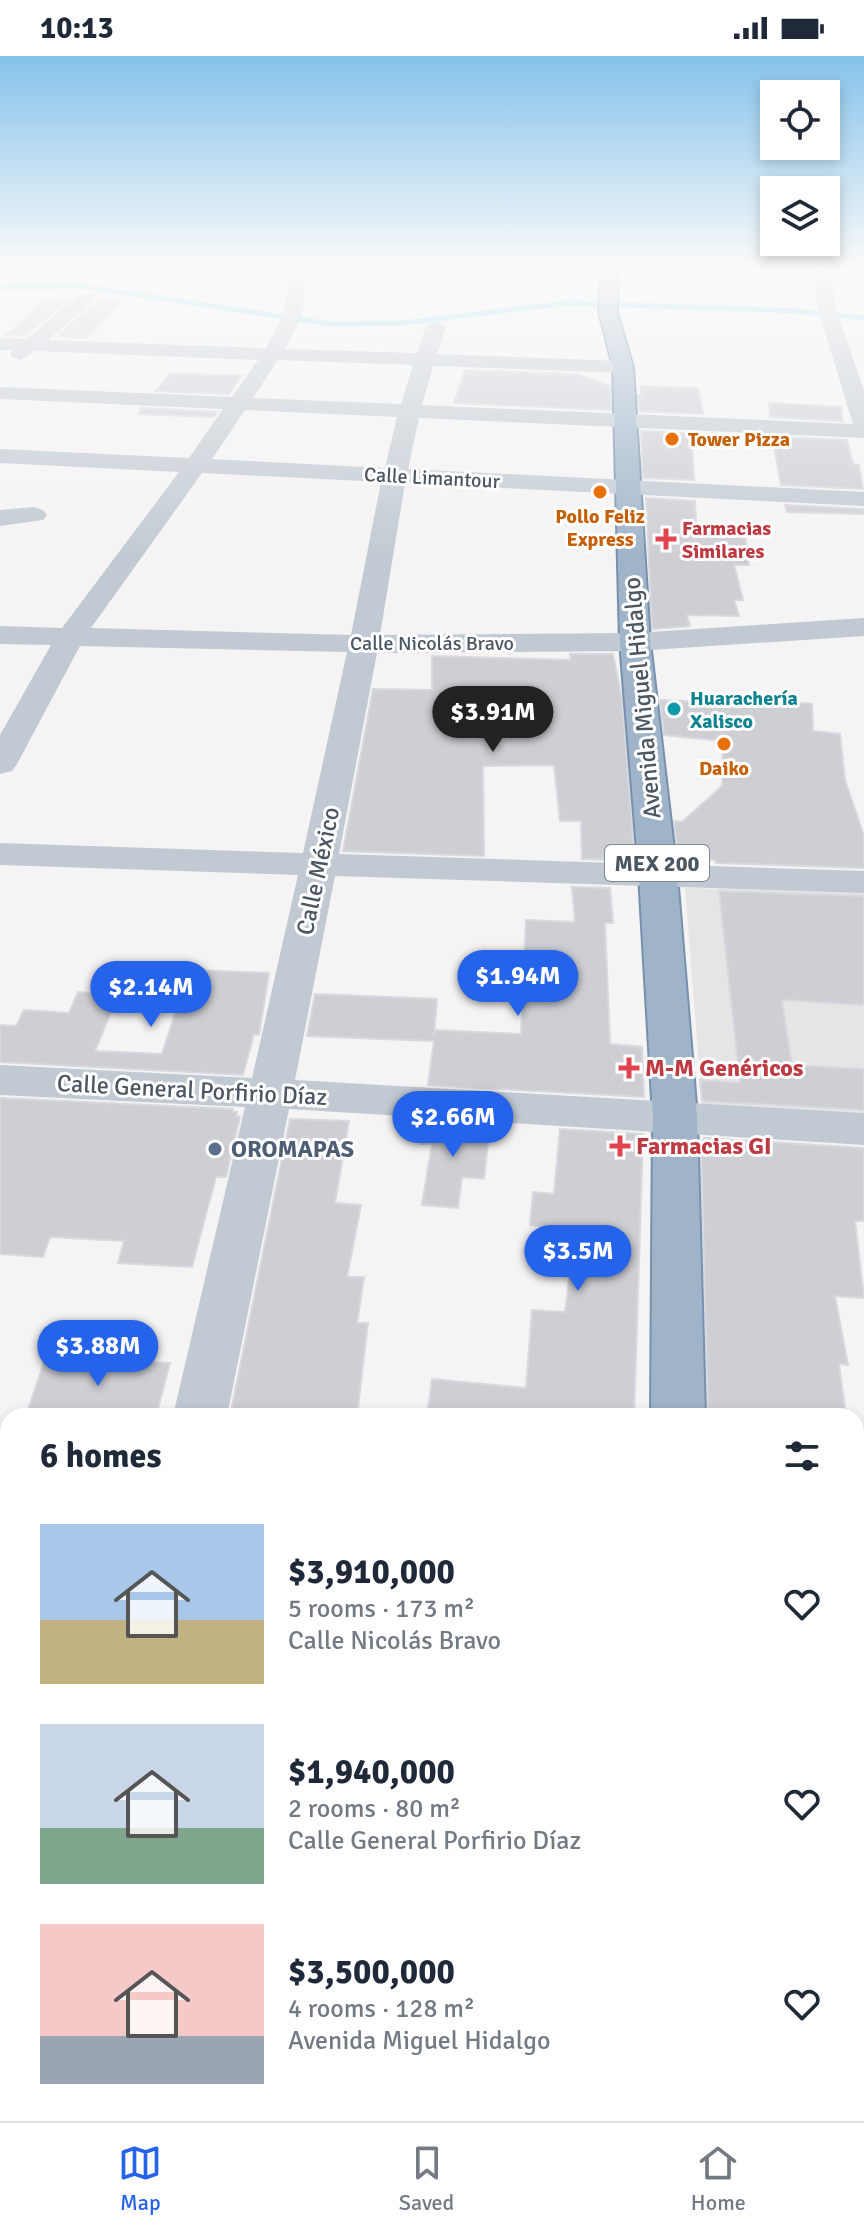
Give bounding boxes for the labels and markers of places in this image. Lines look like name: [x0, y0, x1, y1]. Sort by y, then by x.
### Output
place label: Tower Pizza: [688, 427, 790, 452]
marker: Tower Pizza: [663, 430, 681, 448]
marker: Pollo Feliz Express: [591, 483, 609, 501]
place label: Pollo Feliz Express: [555, 504, 645, 552]
place label: Farmacias Similares: [682, 516, 771, 564]
marker: Farmacias Similares: [657, 530, 675, 548]
pin: $3.91M: [428, 686, 558, 754]
place label: Huarachería Xalisco: [690, 686, 798, 734]
marker: Huarachería Xalisco: [665, 700, 683, 718]
marker: Daiko: [715, 735, 733, 753]
place label: Daiko: [699, 756, 749, 781]
pin: $1.94M: [453, 950, 583, 1018]
pin: $2.14M: [86, 961, 216, 1029]
place label: M-M Genéricos: [645, 1053, 804, 1083]
marker: M-M Genéricos: [620, 1059, 638, 1077]
pin: $2.66M: [388, 1091, 518, 1159]
place label: Farmacias GI: [636, 1131, 772, 1161]
place label: OROMAPAS: [231, 1134, 354, 1164]
marker: Farmacias GI: [611, 1137, 629, 1155]
marker: OROMAPAS: [206, 1140, 224, 1158]
pin: $3.5M: [522, 1225, 634, 1293]
pin: $3.88M: [33, 1320, 163, 1388]

